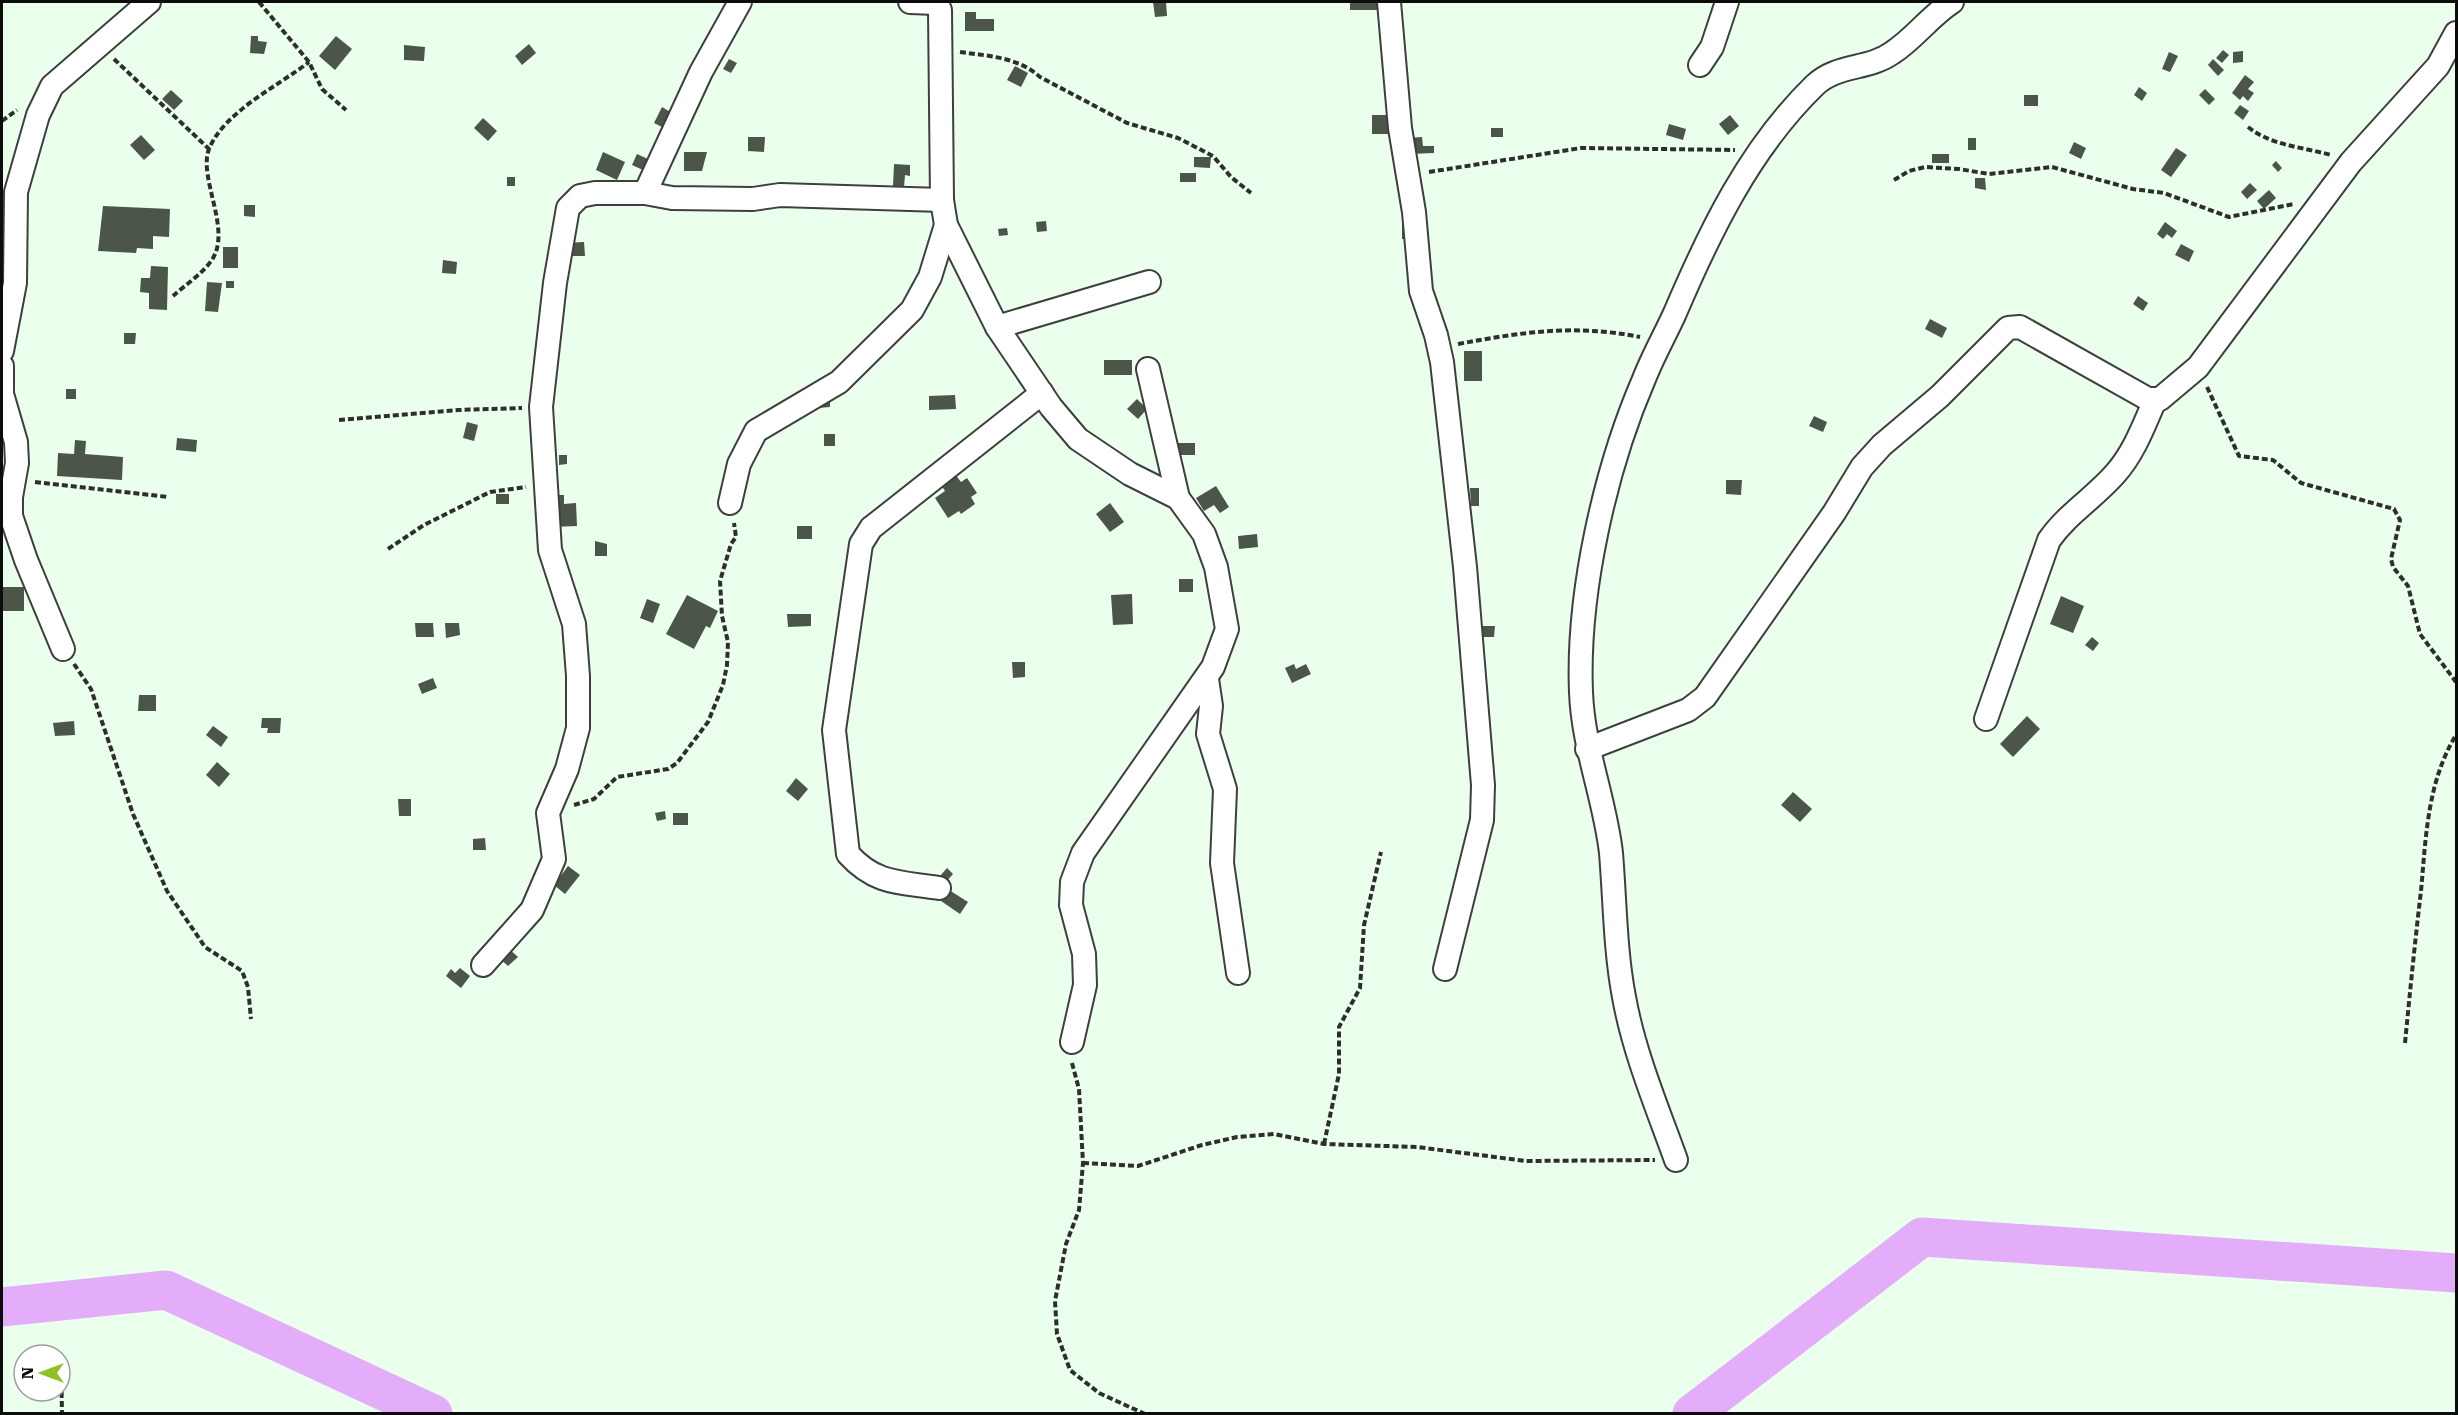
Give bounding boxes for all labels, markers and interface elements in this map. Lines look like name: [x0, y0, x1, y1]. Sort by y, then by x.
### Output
north arrow: [12, 1343, 72, 1403]
text: N: [18, 1367, 37, 1379]

